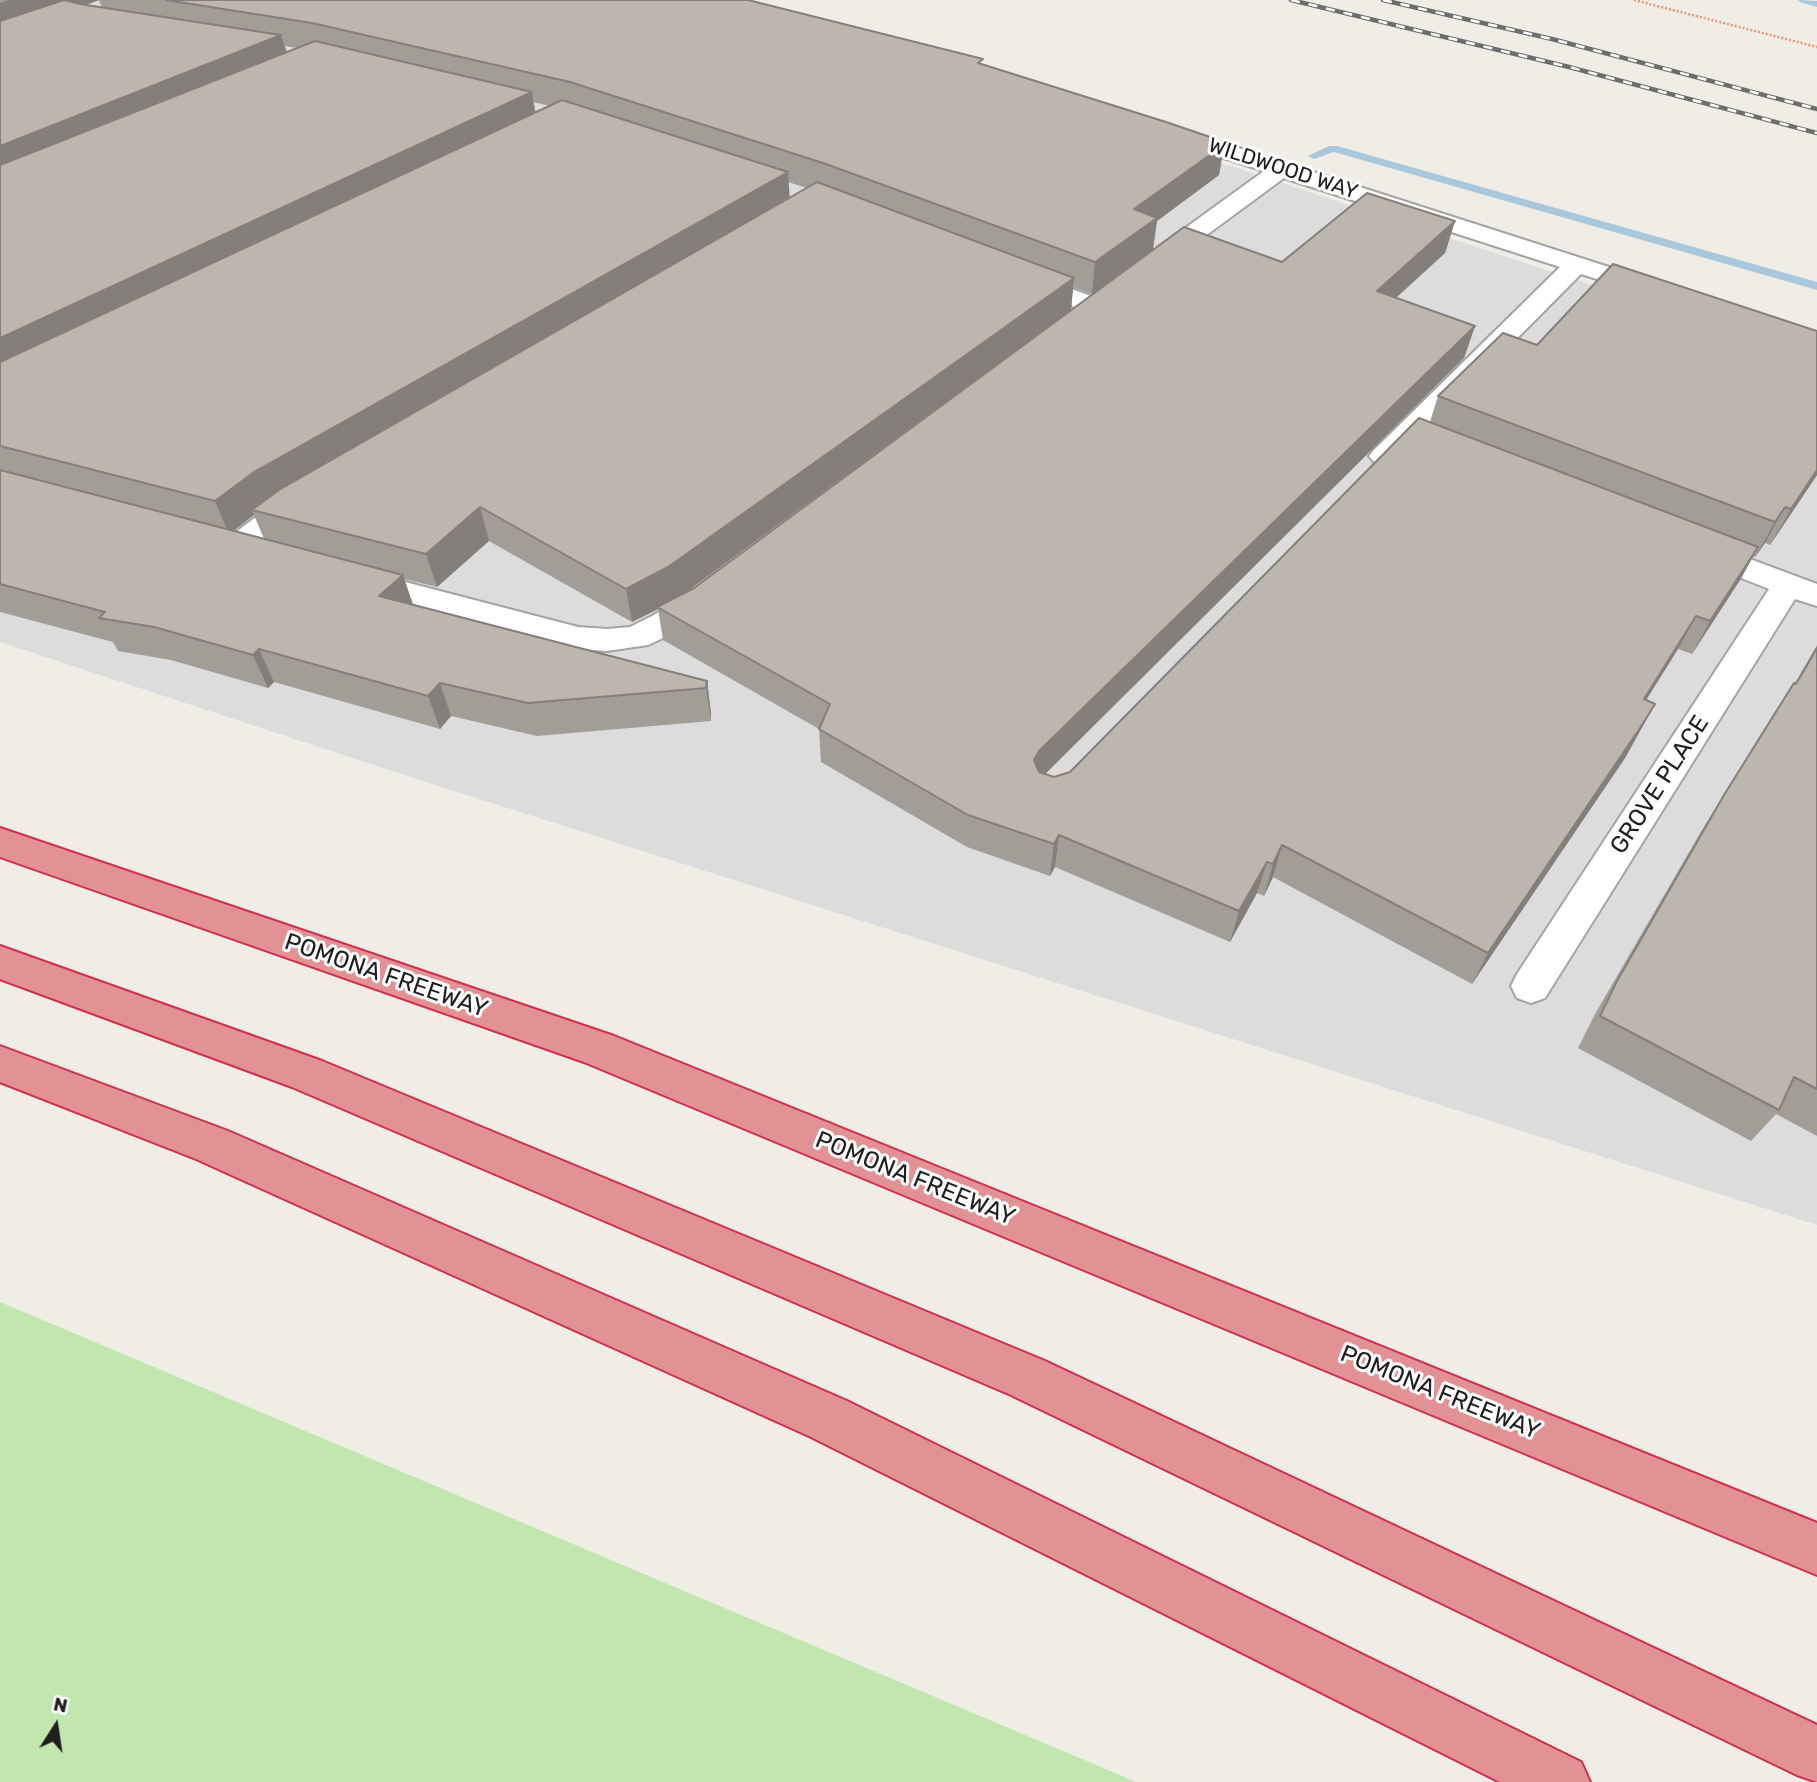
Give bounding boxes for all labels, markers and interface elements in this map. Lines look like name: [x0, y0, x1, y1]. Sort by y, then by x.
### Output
street label: WILDWOOD WAY: [1205, 133, 1361, 205]
street label: GROVE PLACE: [1605, 710, 1715, 860]
street label: POMONA FREEWAY: [281, 928, 491, 1024]
street label: POMONA FREEWAY: [811, 1126, 1019, 1232]
street label: POMONA FREEWAY: [1336, 1340, 1544, 1446]
north arrow: [21, 1691, 91, 1761]
text: N: [51, 1692, 70, 1718]

